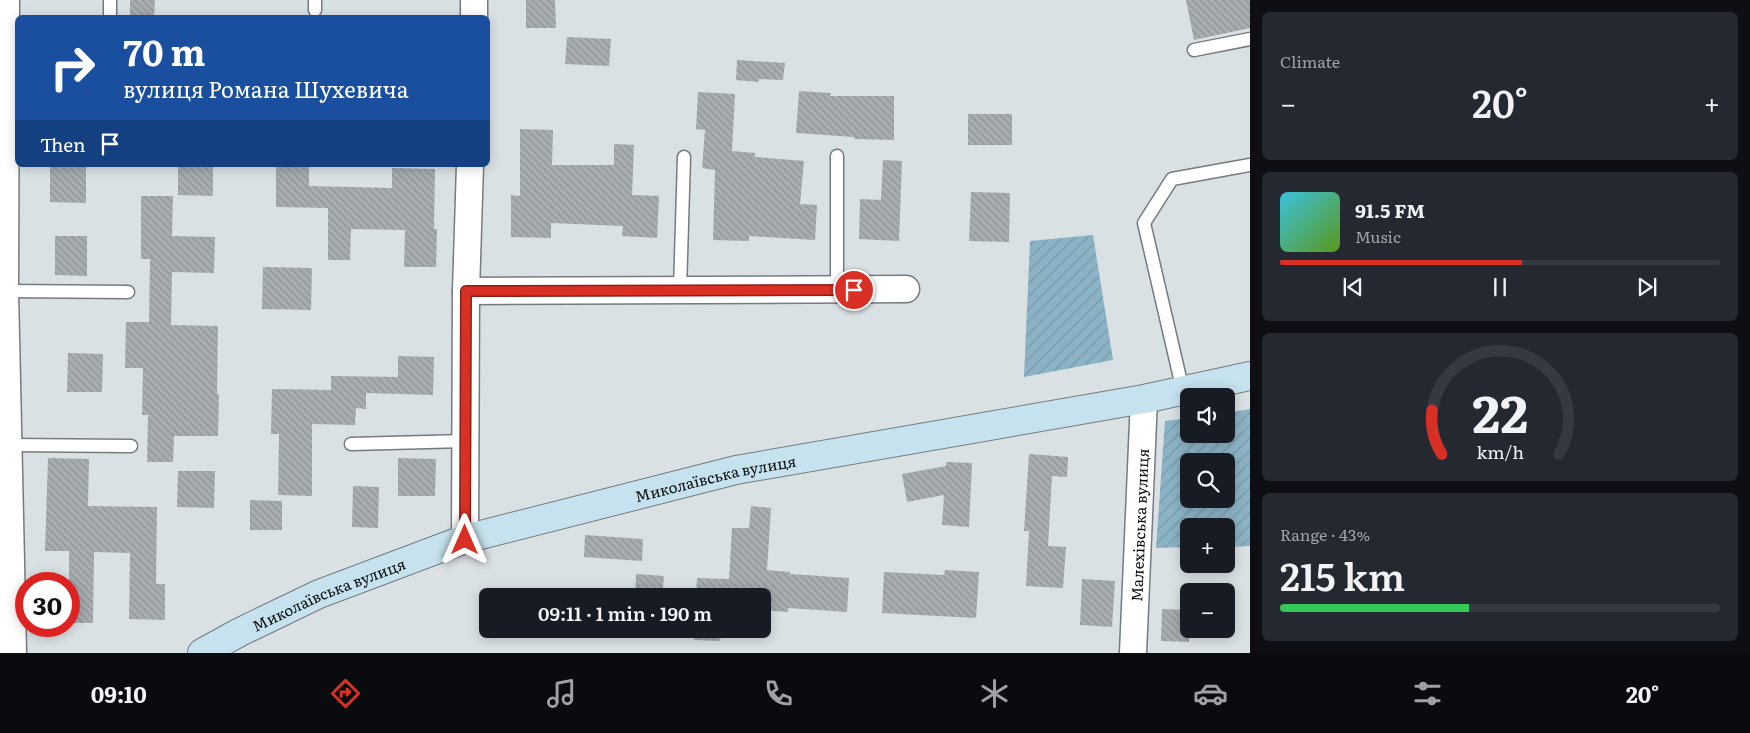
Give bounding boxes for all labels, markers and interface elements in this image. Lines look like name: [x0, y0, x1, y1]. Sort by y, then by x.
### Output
text: 70 m: [123, 25, 205, 77]
icon: right: [40, 35, 105, 100]
text: Climate: [1280, 49, 1340, 73]
text: вулиця Романа Шухевича: [123, 72, 409, 105]
text: 20°: [1472, 73, 1528, 130]
text: −: [1280, 81, 1296, 123]
text: +: [1704, 81, 1720, 123]
text: Then: [40, 130, 86, 158]
icon: arrive: [96, 130, 124, 158]
text: 91.5 FM: [1355, 196, 1425, 224]
text: Music: [1355, 224, 1401, 248]
pin: [833, 269, 875, 311]
icon: previous: [1339, 273, 1367, 301]
icon: pause: [1486, 273, 1514, 301]
icon: next: [1633, 273, 1661, 301]
icon: arrive: [840, 276, 868, 304]
text: 22: [1472, 372, 1528, 449]
map controls: [1180, 388, 1235, 638]
button: sound: [1180, 388, 1235, 443]
text: km/h: [1476, 438, 1524, 465]
street label: Миколаївська вулиця: [632, 448, 798, 507]
street label: Малехівська вулиця: [1124, 448, 1153, 602]
button: search: [1180, 453, 1235, 508]
position arrow: [438, 513, 490, 565]
button: +: [1180, 518, 1235, 573]
text: Range · 43%: [1280, 522, 1370, 546]
text: 215 km: [1280, 546, 1405, 603]
street label: Миколаївська вулиця: [248, 551, 408, 636]
speed limit sign: 30: [15, 572, 80, 637]
button: −: [1180, 583, 1235, 638]
text: 09:11 · 1 min · 190 m: [538, 599, 712, 627]
icon: directions: [328, 676, 363, 711]
icon: music: [544, 676, 579, 711]
icon: phone: [761, 676, 796, 711]
icon: climate: [977, 676, 1012, 711]
icon: car: [1193, 676, 1228, 711]
icon: filters: [1410, 676, 1445, 711]
text: 09:10: [91, 677, 147, 710]
text: 20°: [1626, 677, 1659, 710]

